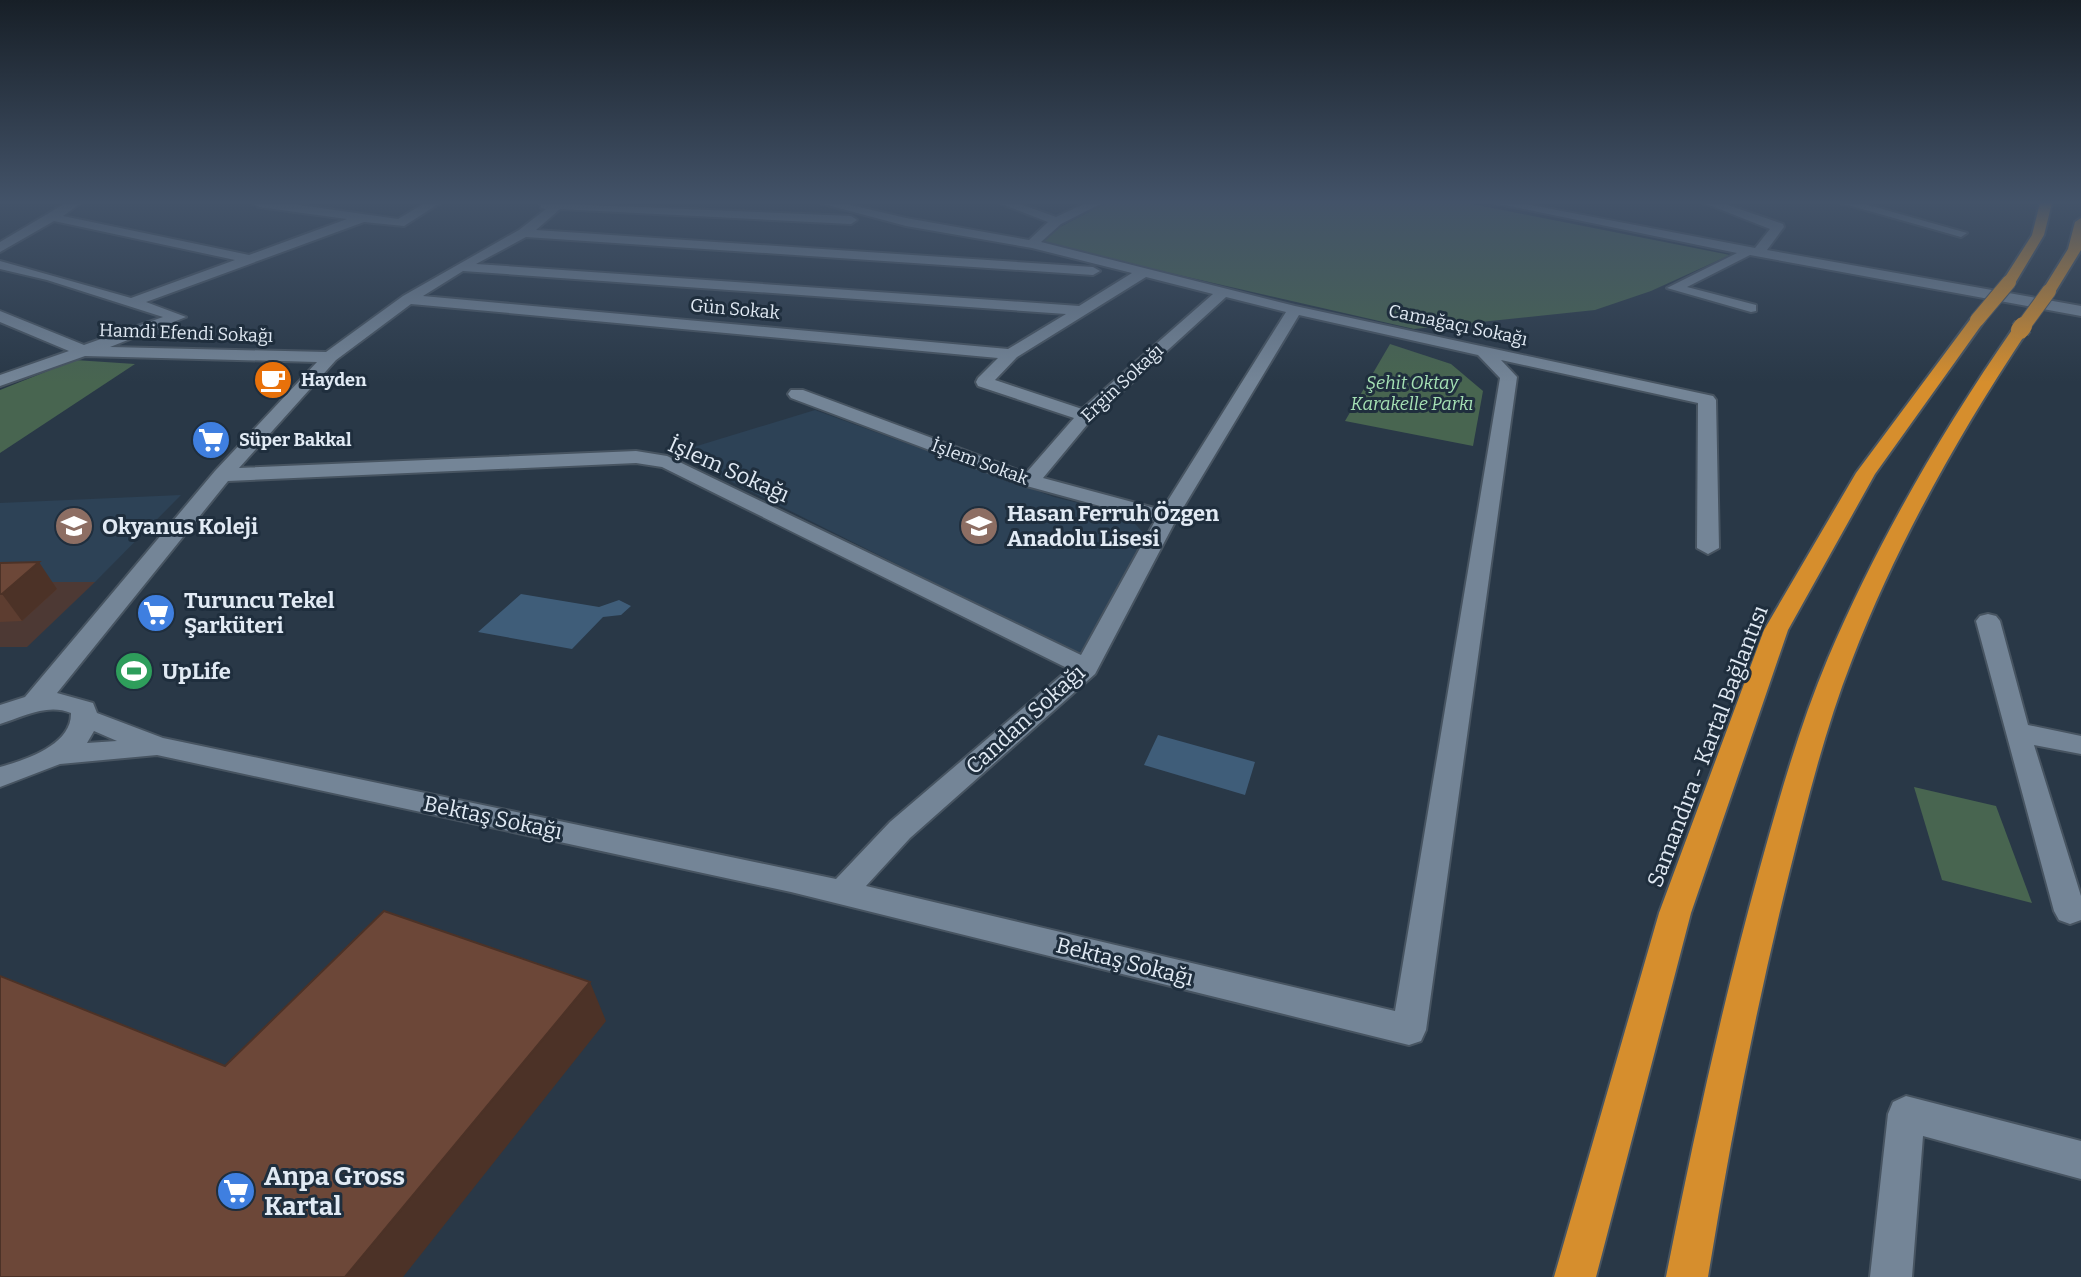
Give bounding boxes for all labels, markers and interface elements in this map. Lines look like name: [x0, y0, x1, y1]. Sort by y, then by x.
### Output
street label: Gün Sokak: [689, 294, 782, 324]
street label: Camağaçı Sokağı: [1387, 300, 1529, 350]
street label: Hamdi Efendi Sokağı: [99, 319, 273, 347]
street label: Ergin Sokağı: [1076, 339, 1168, 427]
cafe icon: Hayden: [252, 359, 294, 401]
place label: Hayden: [301, 369, 367, 391]
park label: Şehit Oktay Karakelle Parkı: [1351, 372, 1473, 415]
supermarket icon: Süper Bakkal: [190, 419, 232, 461]
place label: Süper Bakkal: [239, 429, 352, 451]
street label: İşlem Sokağı: [664, 431, 794, 508]
street label: İşlem Sokak: [929, 434, 1032, 490]
place label: Hasan Ferruh Özgen Anadolu Lisesi: [1007, 500, 1219, 552]
school or university icon: Okyanus Koleji: [53, 505, 95, 547]
school or university icon: Hasan Ferruh Özgen Anadolu Lisesi: [958, 505, 1000, 547]
place label: Okyanus Koleji: [102, 513, 258, 540]
place label: Turuncu Tekel Şarküteri: [184, 587, 335, 639]
supermarket icon: Turuncu Tekel Şarküteri: [135, 592, 177, 634]
street label: Samandıra - Kartal Bağlantısı: [1641, 601, 1774, 891]
sports icon: UpLife: [113, 650, 155, 692]
place label: UpLife: [162, 658, 231, 685]
street label: Candan Sokağı: [960, 659, 1091, 780]
street label: Bektaş Sokağı: [421, 790, 565, 845]
street label: Bektaş Sokağı: [1053, 931, 1197, 992]
place label: Anpa Gross Kartal: [264, 1161, 405, 1222]
supermarket icon: Anpa Gross Kartal: [215, 1170, 257, 1212]

